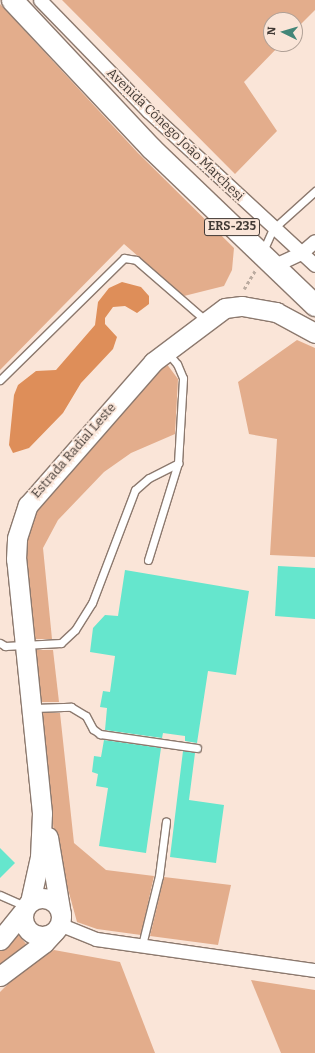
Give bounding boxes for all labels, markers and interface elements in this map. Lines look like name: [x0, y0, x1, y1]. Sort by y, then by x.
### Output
north arrow: [263, 12, 303, 52]
text: N: [265, 26, 278, 36]
street label: Avenida Cônego João Marchesi: [103, 65, 247, 205]
road number: ERS-235: [203, 217, 261, 237]
street label: Estrada Radial Leste: [29, 400, 119, 502]

